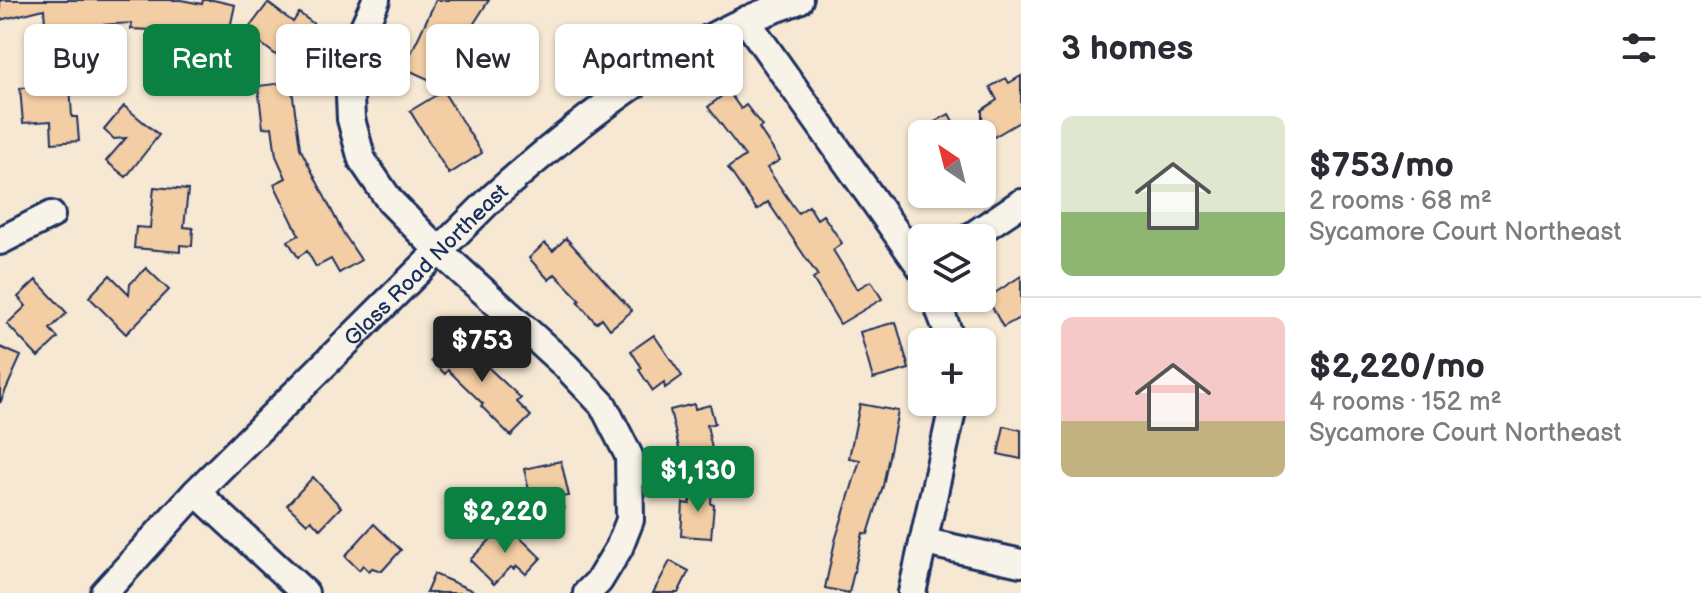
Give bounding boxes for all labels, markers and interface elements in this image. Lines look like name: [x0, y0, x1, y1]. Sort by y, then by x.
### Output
chip: Buy: [24, 24, 127, 96]
chip: Rent: [143, 24, 260, 96]
chip: Filters: [276, 24, 410, 96]
chip: New: [426, 24, 539, 96]
chip: Apartment: [555, 24, 743, 96]
icon: filters: [1617, 26, 1661, 70]
text: 3 homes: [1061, 28, 1193, 69]
north arrow: [908, 120, 996, 208]
map controls: [908, 120, 996, 416]
text: $753/mo: [1309, 145, 1454, 186]
icon: home: [1125, 148, 1221, 244]
street label: Glass Road Northeast: [339, 178, 514, 352]
text: 2 rooms · 68 m²: [1309, 186, 1492, 217]
text: Sycamore Court Northeast: [1309, 217, 1621, 248]
button: layers: [908, 224, 996, 312]
pin: $753: [435, 316, 529, 384]
text: $753: [451, 326, 513, 357]
button: +: [908, 328, 996, 416]
text: $2,220/mo: [1309, 346, 1485, 387]
icon: home: [1125, 349, 1221, 445]
text: 4 rooms · 152 m²: [1309, 387, 1502, 418]
text: Sycamore Court Northeast: [1309, 418, 1621, 449]
pin: $1,130: [633, 446, 763, 514]
text: $1,130: [660, 456, 736, 487]
pin: $2,220: [440, 487, 570, 555]
text: $2,220: [462, 497, 548, 528]

